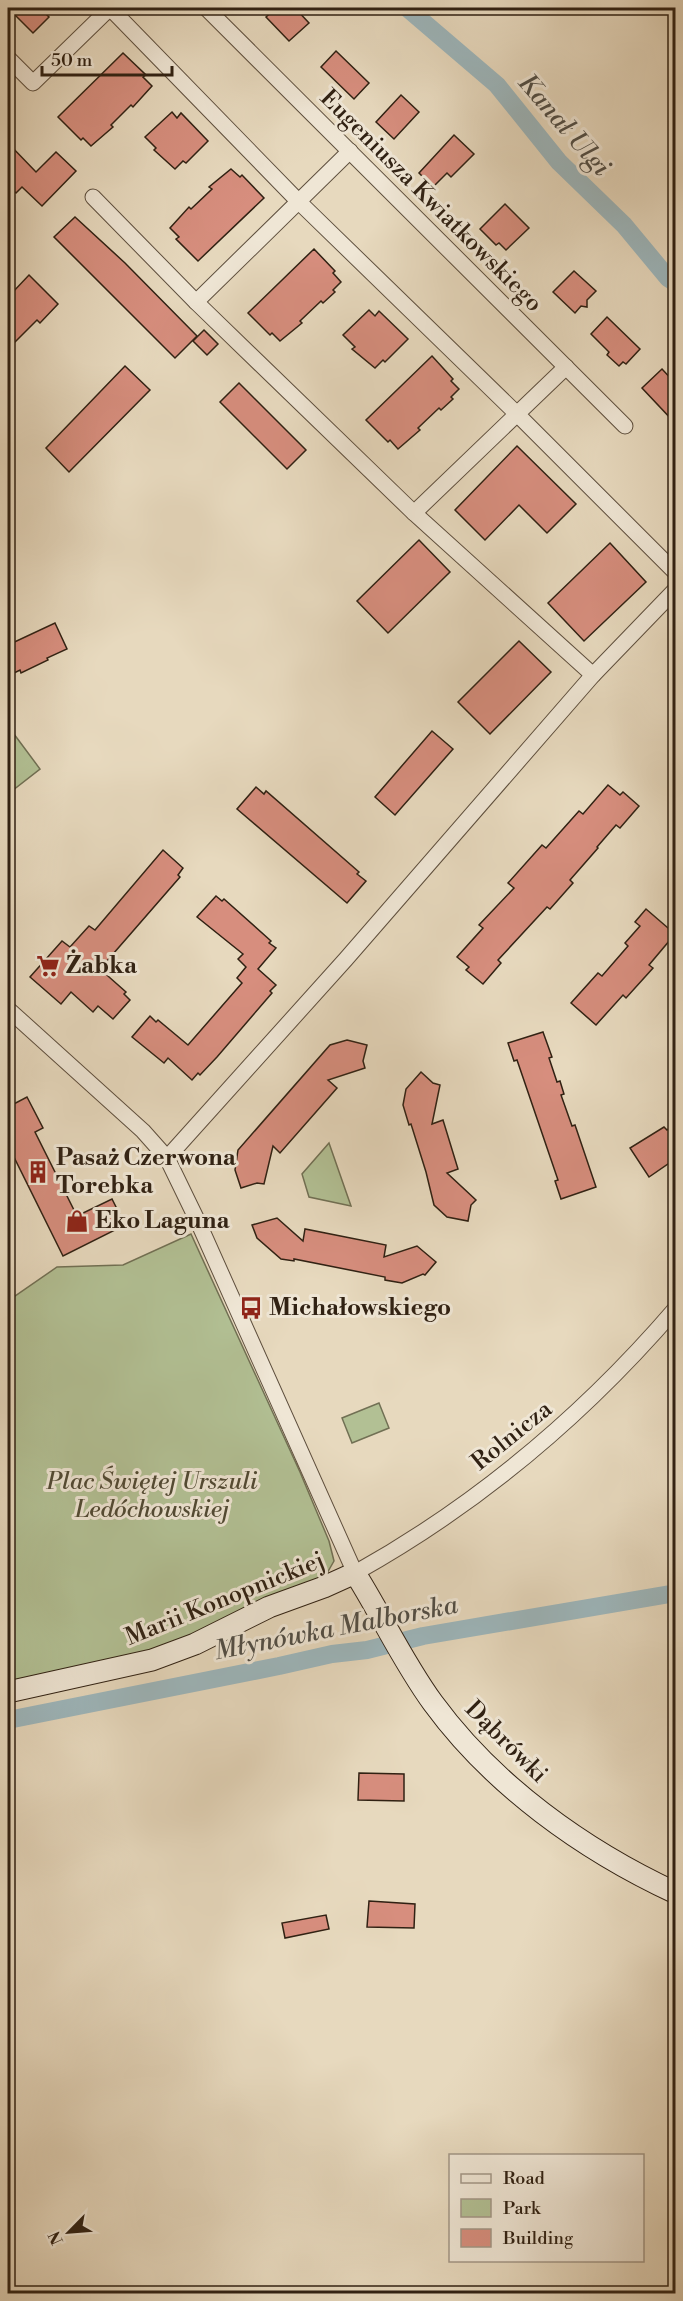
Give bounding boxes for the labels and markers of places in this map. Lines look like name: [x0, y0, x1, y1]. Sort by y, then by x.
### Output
place label: Żabka: [66, 949, 138, 981]
supermarket icon: Żabka: [35, 953, 61, 979]
place label: Pasaż Czerwona Torebka: [56, 1143, 237, 1201]
building icon: Pasaż Czerwona Torebka: [25, 1159, 51, 1185]
place label: Eko Laguna: [95, 1206, 231, 1236]
shop icon: Eko Laguna: [64, 1208, 90, 1234]
place label: Michałowskiego: [269, 1293, 451, 1323]
bus stop icon: Michałowskiego: [238, 1295, 264, 1321]

